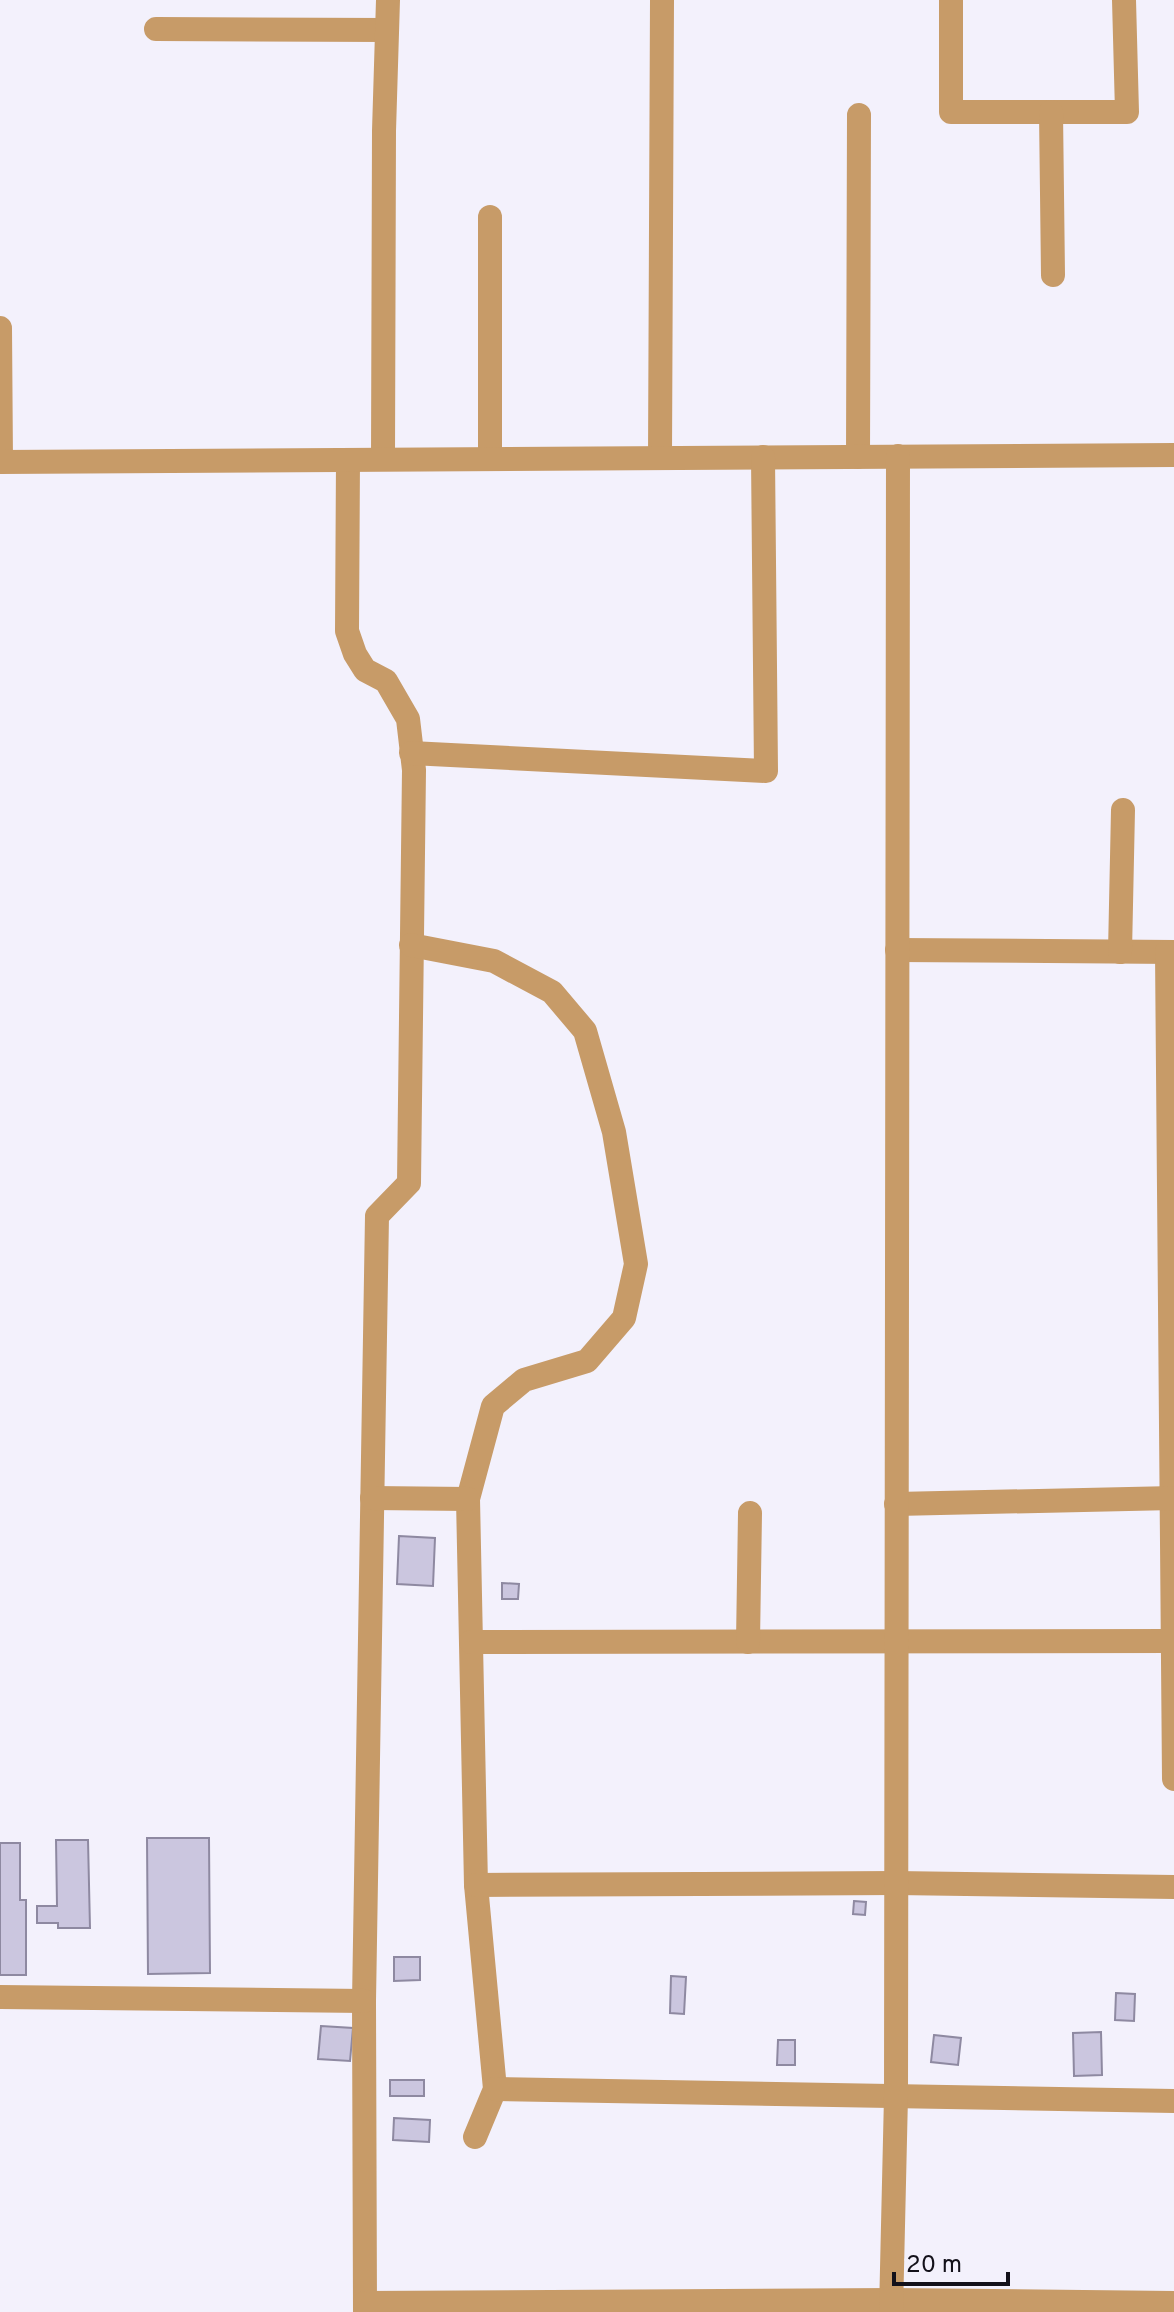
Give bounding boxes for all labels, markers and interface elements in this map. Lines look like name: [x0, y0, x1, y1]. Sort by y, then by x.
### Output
scale bar: [894, 2236, 1008, 2286]
text: 20 m: [906, 2251, 962, 2281]

